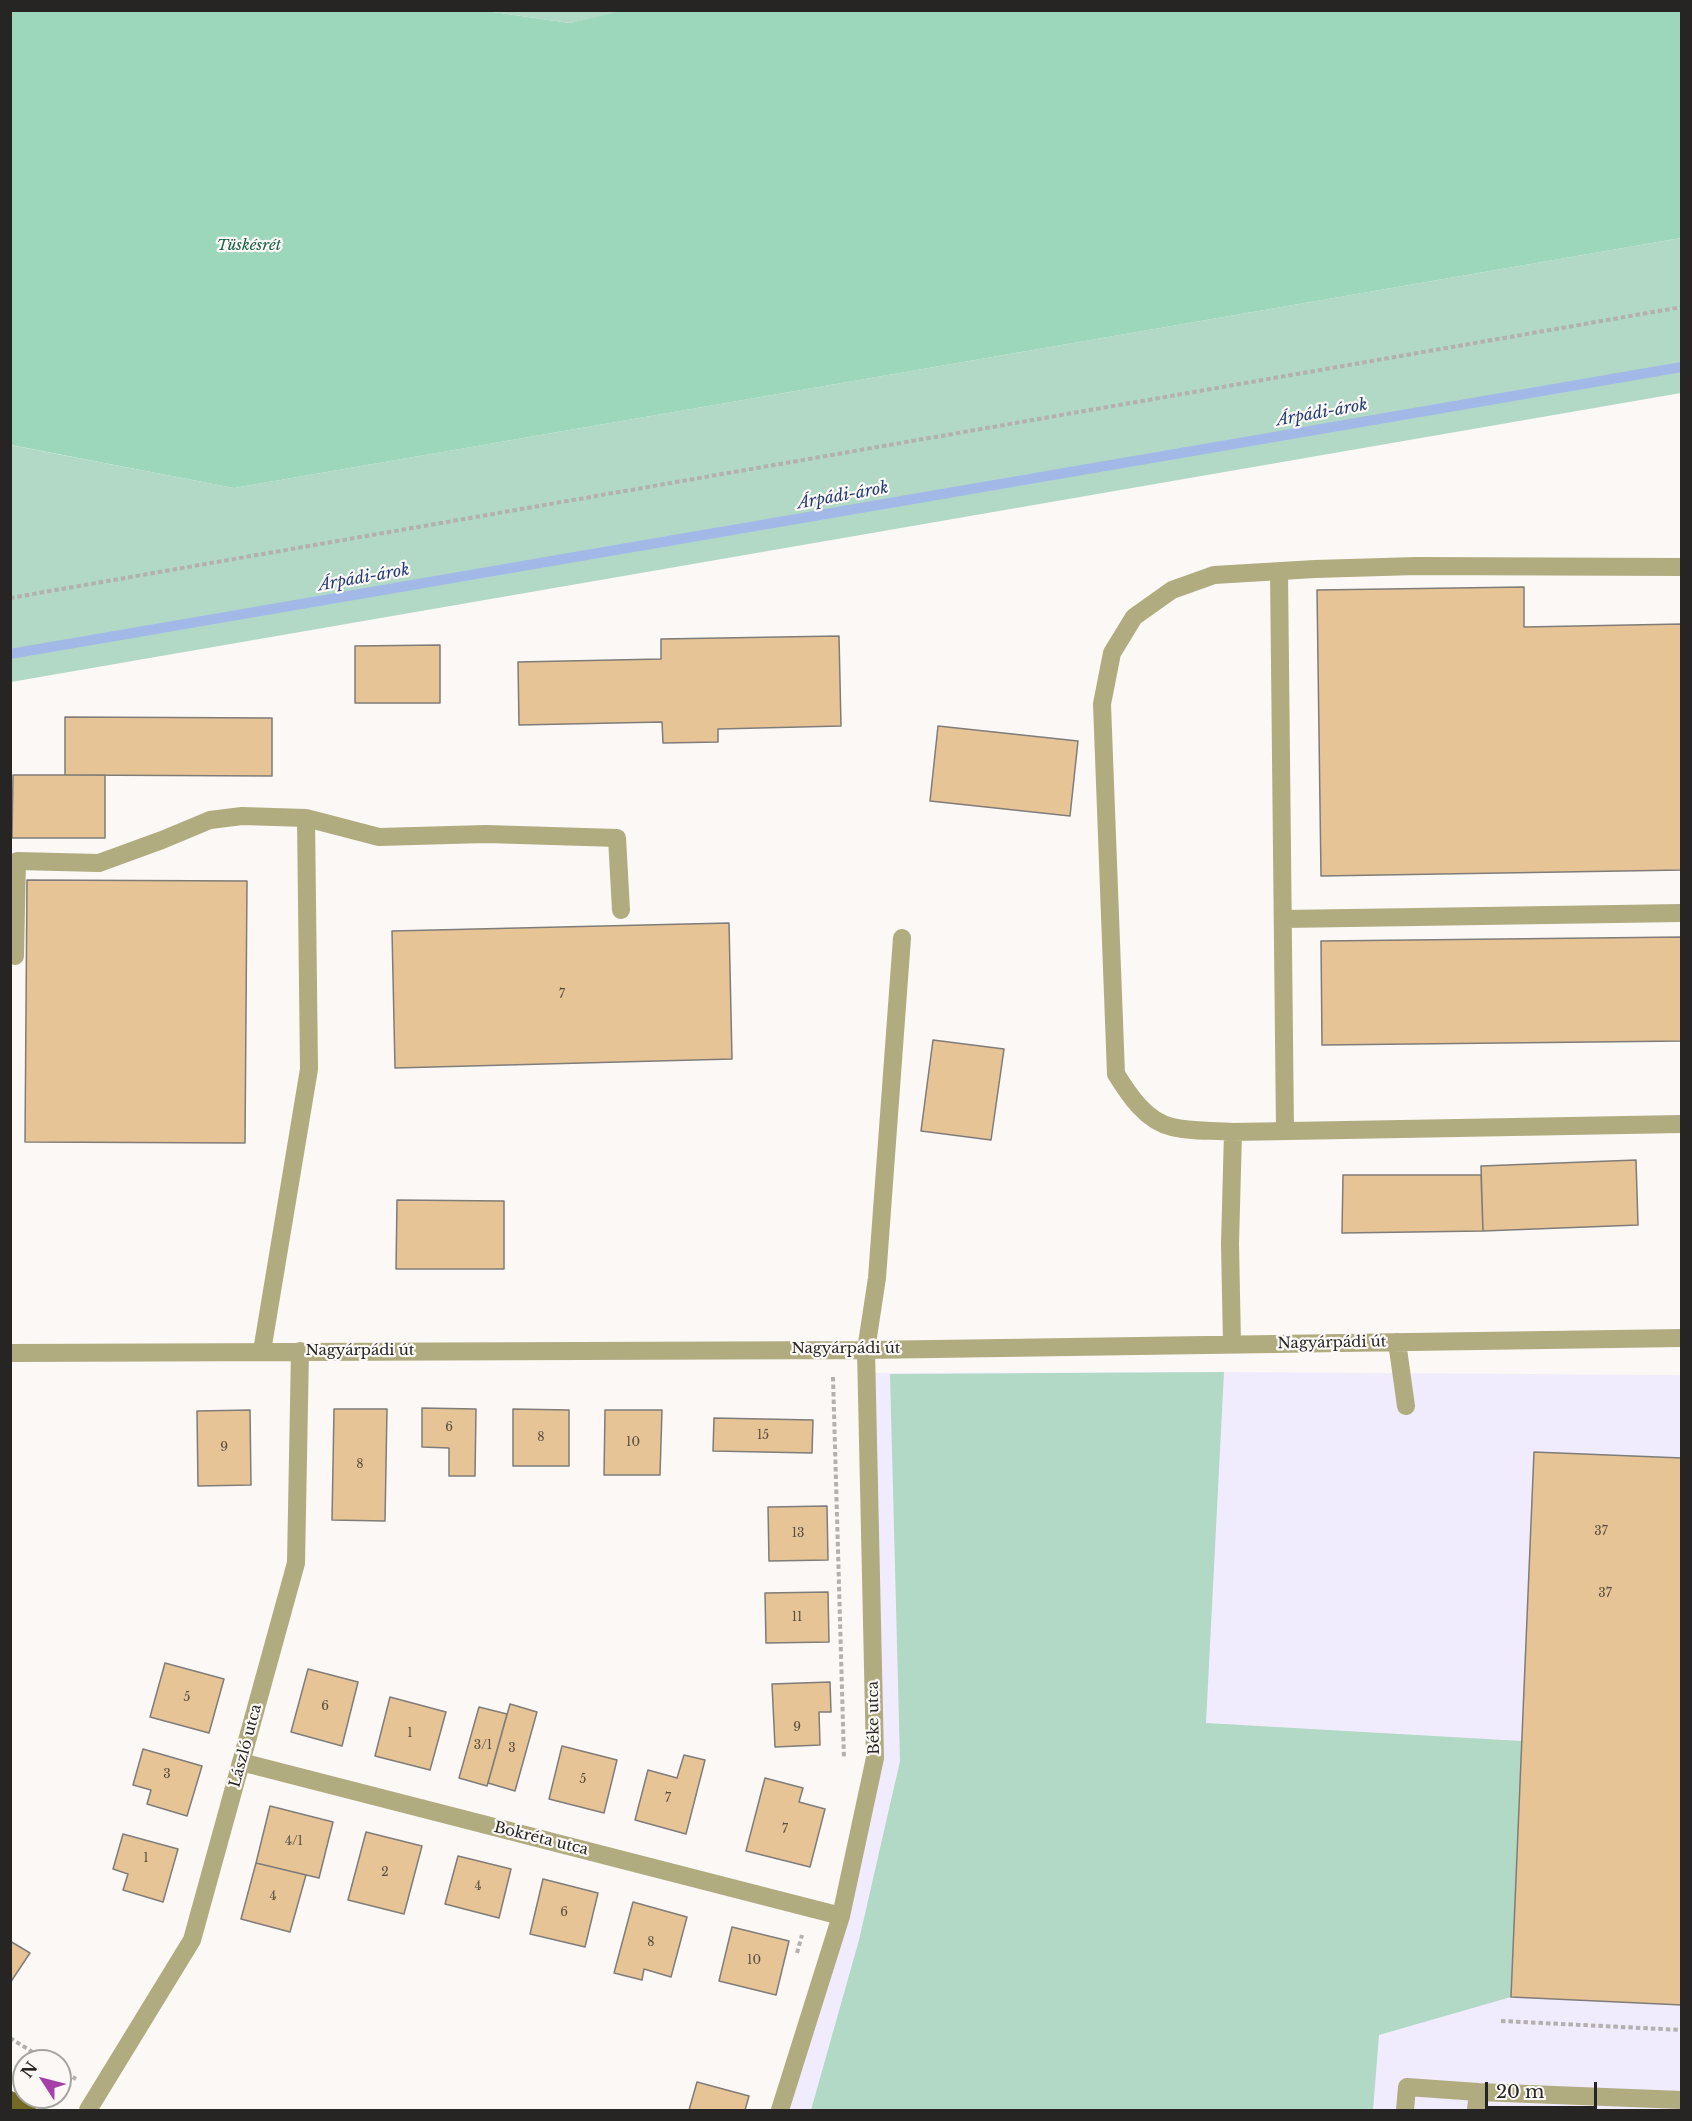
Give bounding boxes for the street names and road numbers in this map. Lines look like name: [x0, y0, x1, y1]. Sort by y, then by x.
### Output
street label: Nagyárpádi út: [1277, 1333, 1387, 1353]
street label: Nagyárpádi út: [792, 1340, 900, 1358]
street label: Nagyárpádi út: [306, 1342, 414, 1360]
street label: Béke utca: [864, 1681, 884, 1755]
street label: László utca: [226, 1702, 266, 1790]
street label: Bokréta utca: [492, 1819, 590, 1859]

